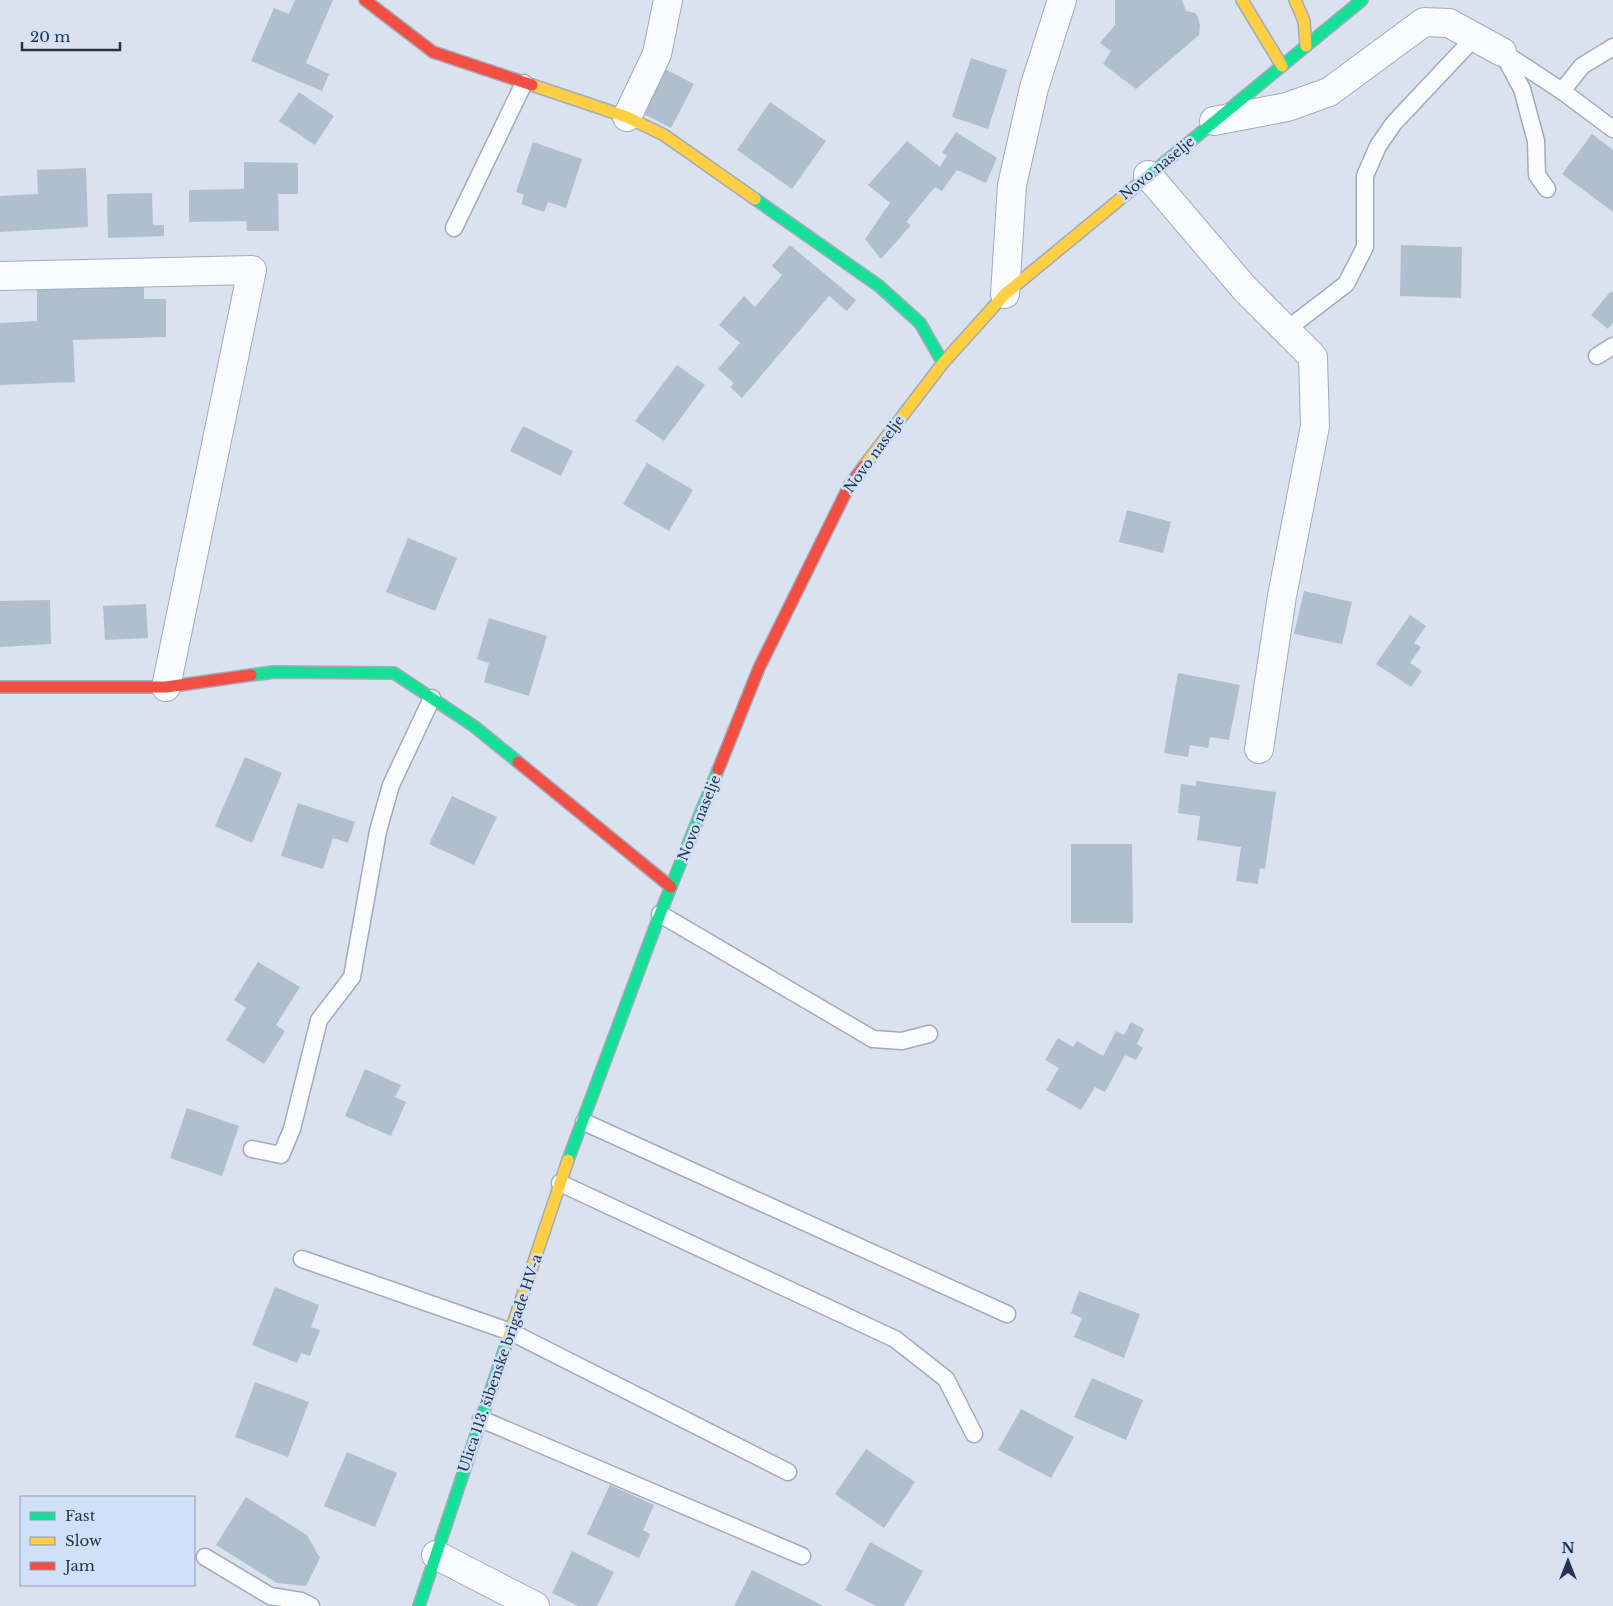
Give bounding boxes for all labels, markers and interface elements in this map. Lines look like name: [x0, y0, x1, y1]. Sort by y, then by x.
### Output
scale bar: [22, 20, 120, 52]
text: 20 m: [30, 27, 70, 46]
street label: Novo naselje: [1116, 132, 1198, 204]
street label: Novo naselje: [840, 412, 908, 496]
street label: Novo naselje: [674, 772, 724, 864]
street label: Ulica 113. šibenske brigade HV-a: [454, 1251, 546, 1474]
legend: [20, 1496, 195, 1586]
text: Fast: [65, 1506, 96, 1525]
text: Slow: [65, 1531, 102, 1550]
north arrow: [1543, 1536, 1593, 1586]
text: N: [1561, 1539, 1575, 1557]
text: Jam: [63, 1556, 95, 1575]

